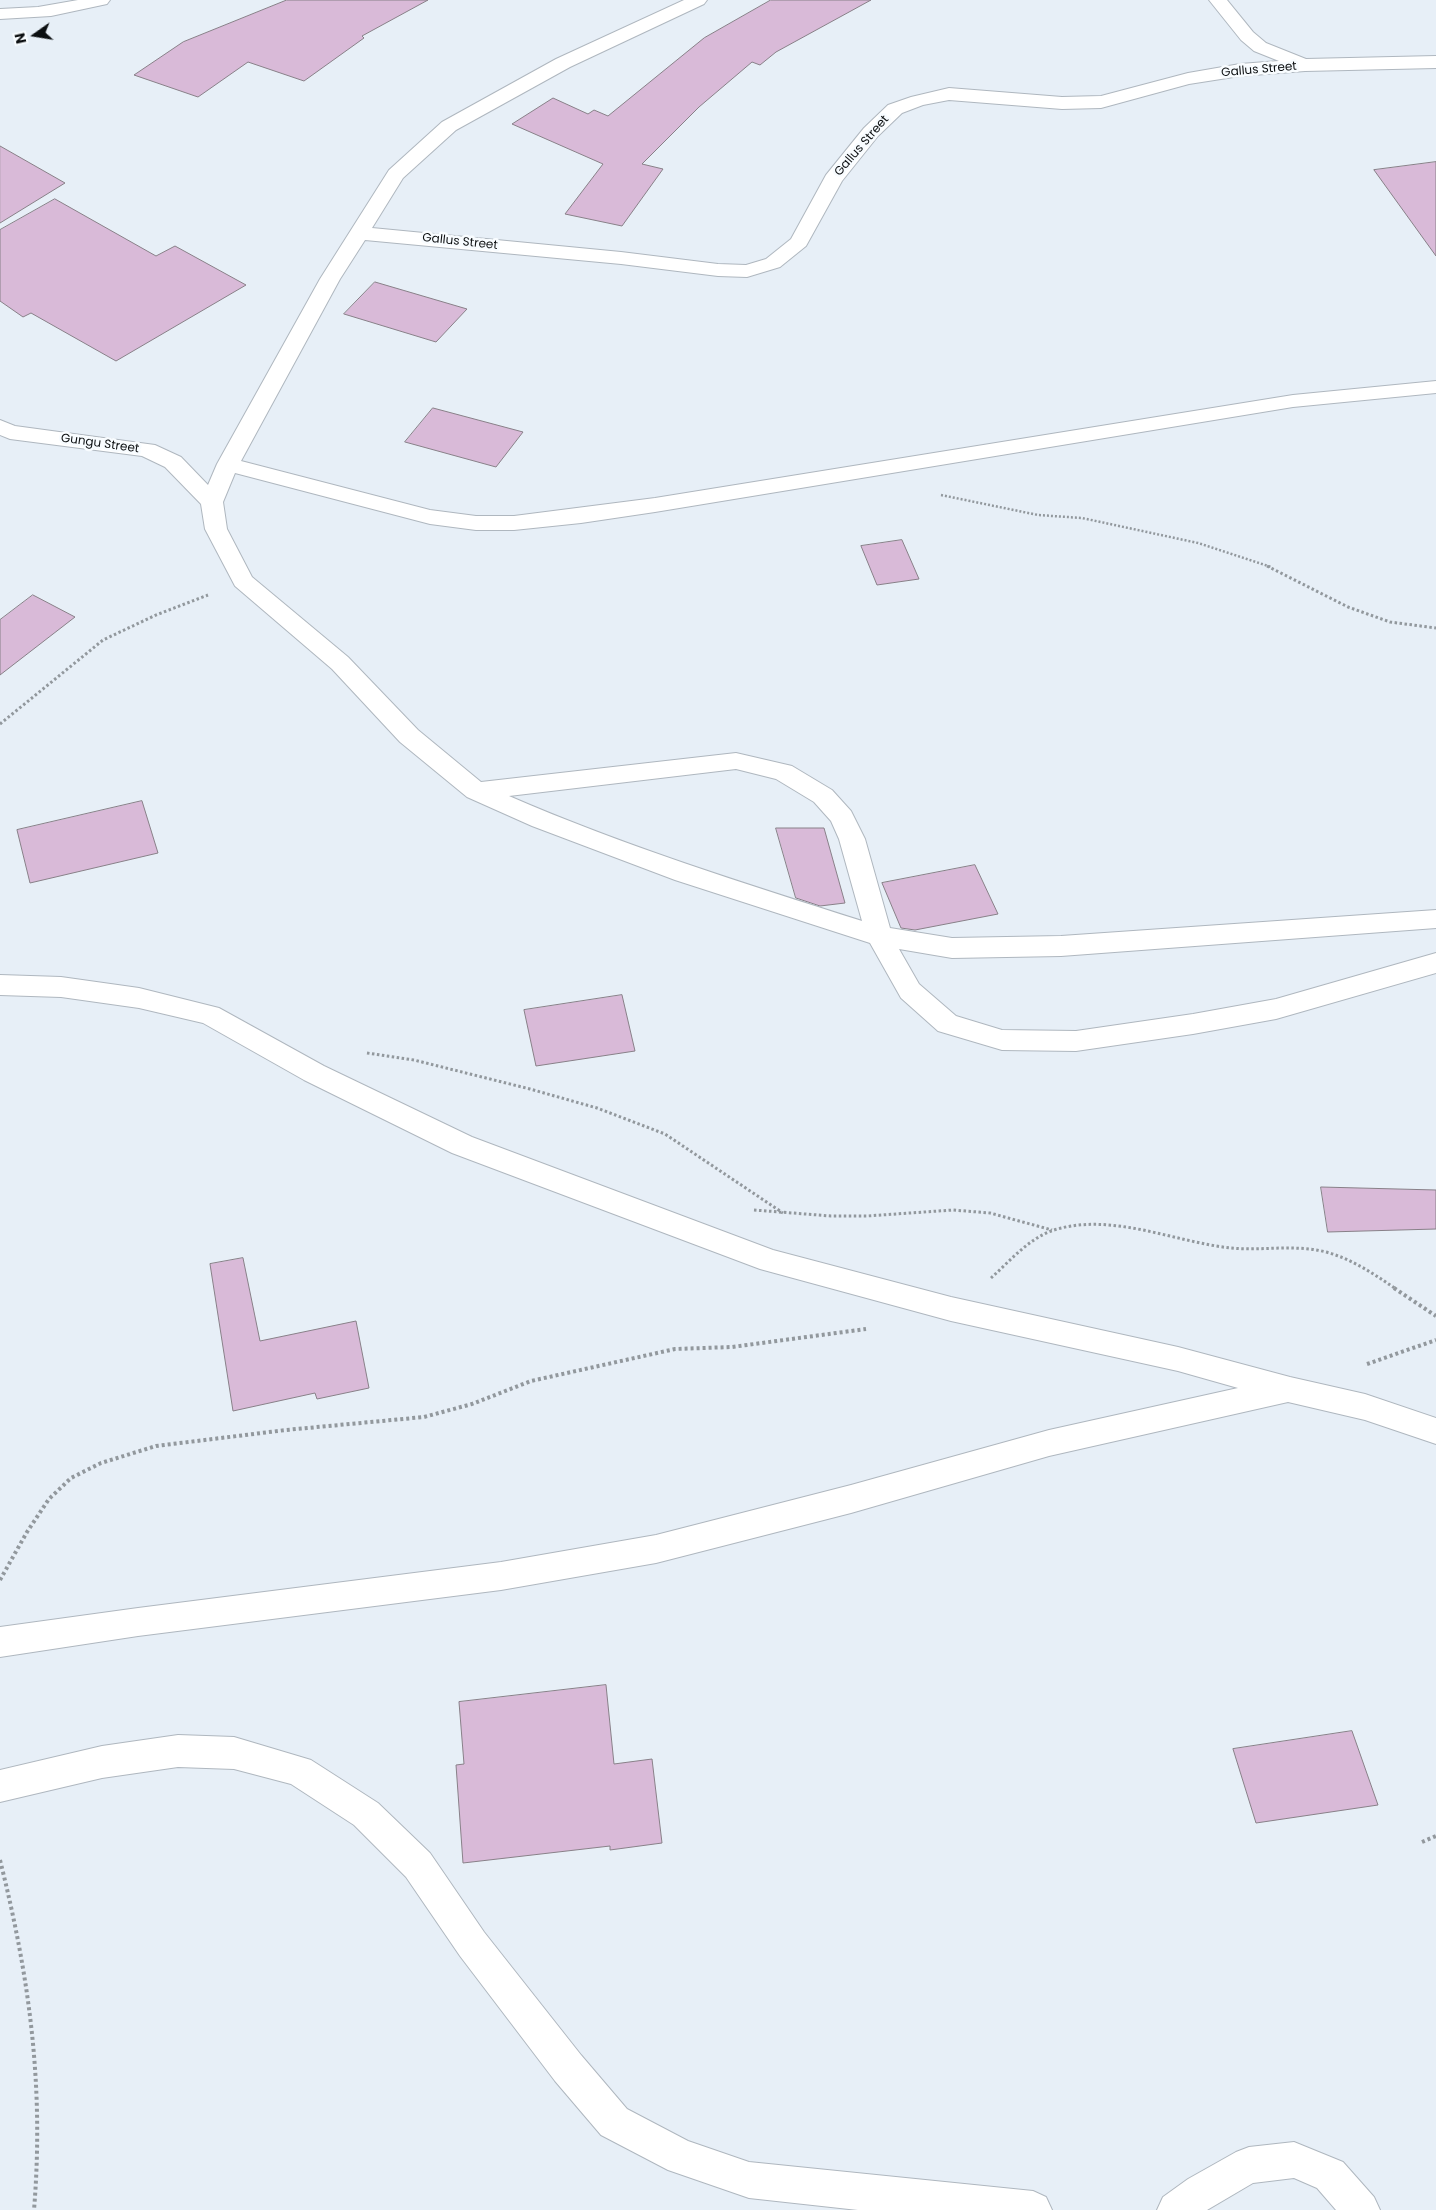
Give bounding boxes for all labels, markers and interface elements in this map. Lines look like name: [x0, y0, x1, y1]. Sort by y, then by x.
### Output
north arrow: [10, 10, 60, 60]
text: N: [9, 31, 31, 46]
street label: Gallus Street: [1221, 60, 1297, 80]
street label: Gallus Street: [832, 113, 892, 179]
street label: Gallus Street: [422, 231, 498, 253]
street label: Gungu Street: [60, 431, 140, 457]

